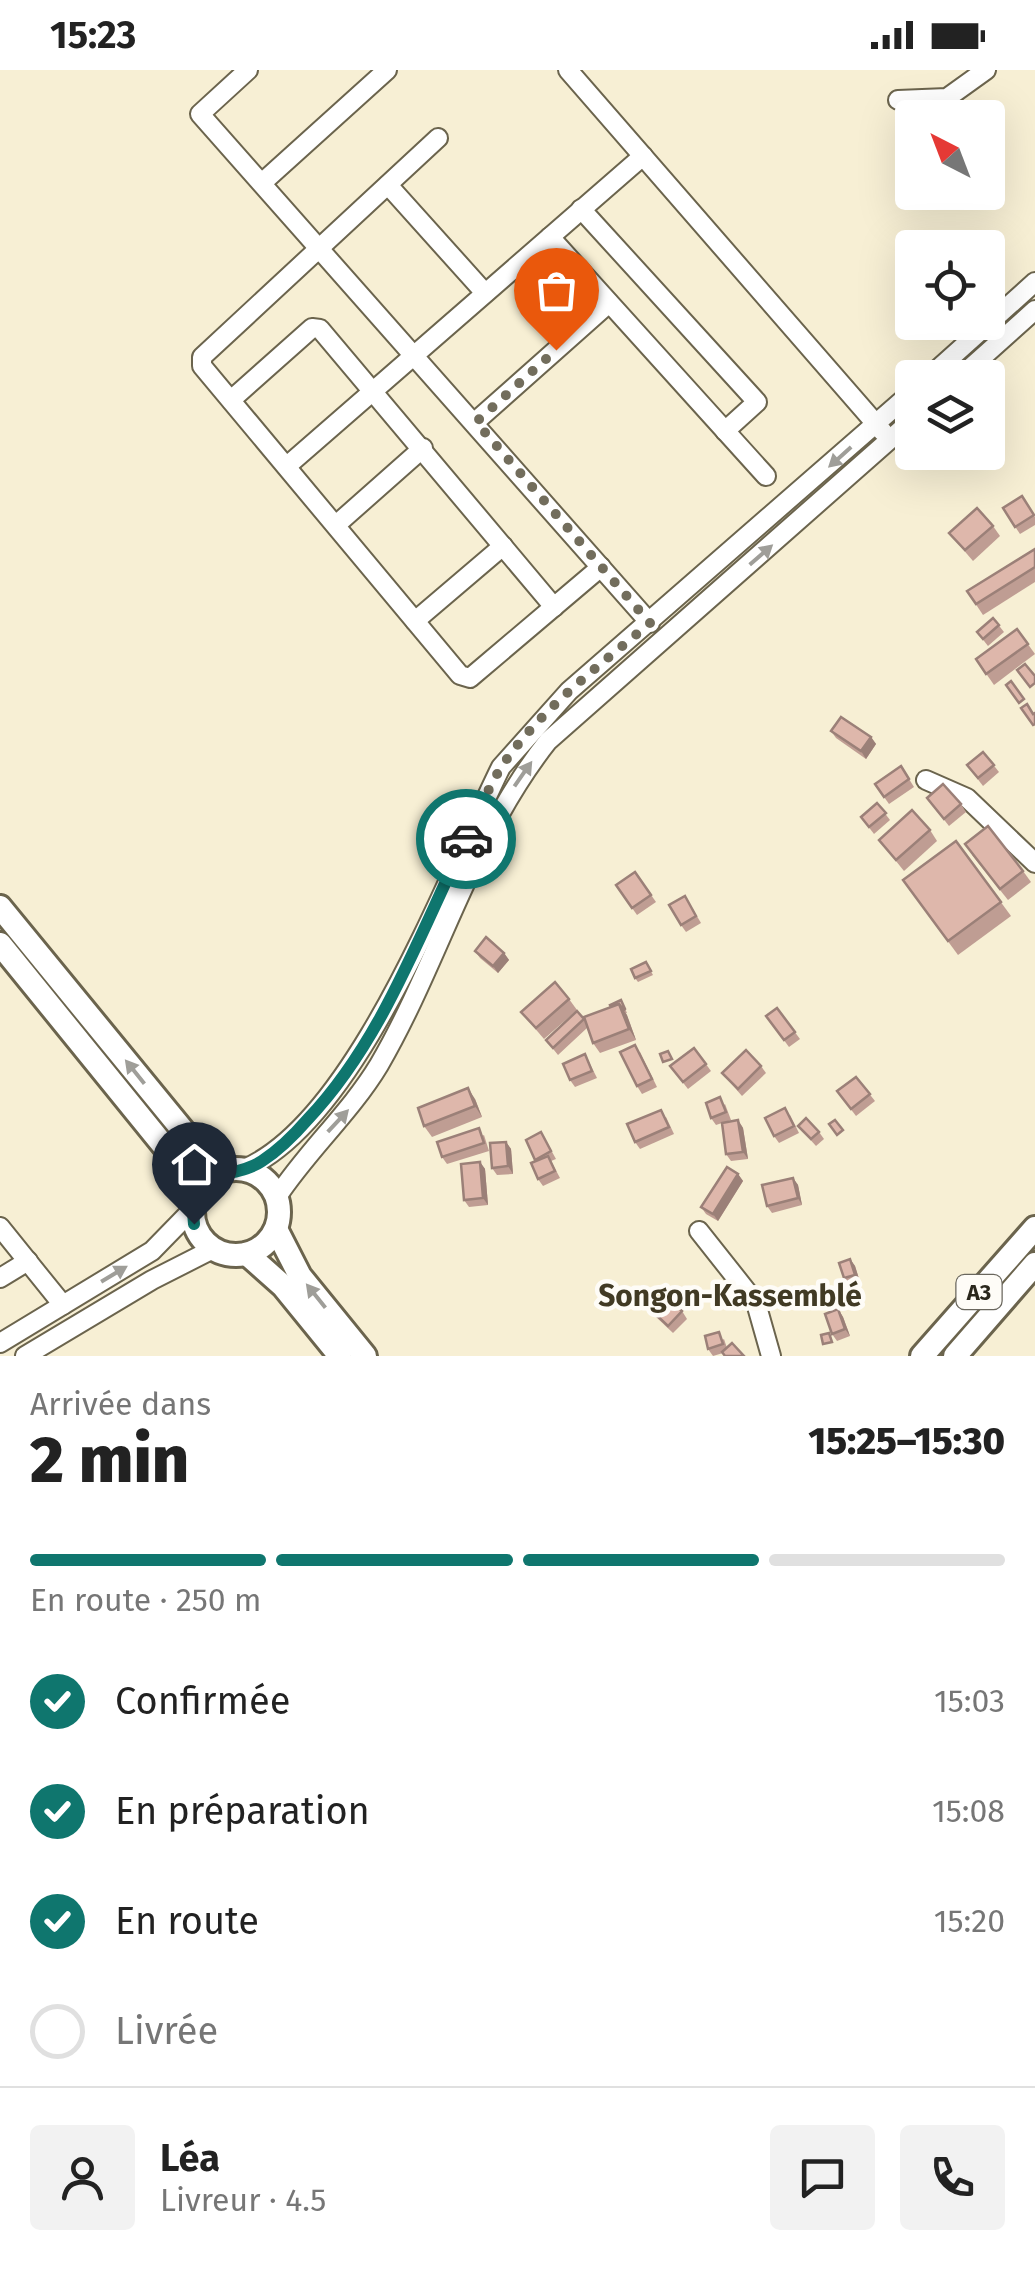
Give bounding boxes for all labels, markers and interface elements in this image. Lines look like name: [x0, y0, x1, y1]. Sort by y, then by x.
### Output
text: 15:23: [50, 12, 136, 58]
north arrow: [895, 100, 1005, 210]
map controls: [895, 100, 1005, 470]
button: locate: [895, 230, 1005, 340]
pin: [514, 248, 599, 351]
icon: bag: [529, 263, 584, 318]
button: layers: [895, 360, 1005, 470]
one-way arrow: [828, 445, 852, 468]
one-way arrow: [749, 544, 774, 566]
one-way arrow: [513, 761, 532, 787]
courier: [416, 789, 516, 889]
icon: car: [439, 812, 494, 867]
one-way arrow: [125, 1059, 146, 1084]
one-way arrow: [326, 1110, 349, 1134]
pin: [152, 1122, 237, 1225]
icon: home: [167, 1137, 222, 1192]
one-way arrow: [100, 1266, 128, 1283]
road number: A3: [956, 1275, 1002, 1309]
district label: Songon-Kassemblé: [598, 1278, 862, 1314]
one-way arrow: [306, 1283, 327, 1308]
text: Arrivée dans: [30, 1385, 211, 1423]
text: 15:25–15:30: [808, 1418, 1005, 1464]
text: 2 min: [30, 1421, 189, 1499]
text: En route · 250 m: [30, 1581, 262, 1619]
icon: check: [30, 1674, 85, 1729]
text: Confirmée: [115, 1678, 291, 1724]
text: 15:03: [934, 1682, 1005, 1720]
icon: check: [30, 1784, 85, 1839]
text: En préparation: [115, 1788, 370, 1834]
text: 15:08: [932, 1792, 1005, 1830]
icon: check: [30, 1894, 85, 1949]
text: En route: [115, 1898, 259, 1944]
text: 15:20: [934, 1902, 1005, 1940]
text: Livrée: [115, 2008, 218, 2054]
button: person: [30, 2125, 135, 2230]
button: chat: [770, 2125, 875, 2230]
button: phone: [900, 2125, 1005, 2230]
text: Léa: [160, 2135, 220, 2181]
text: Livreur · 4.5: [160, 2181, 326, 2219]

